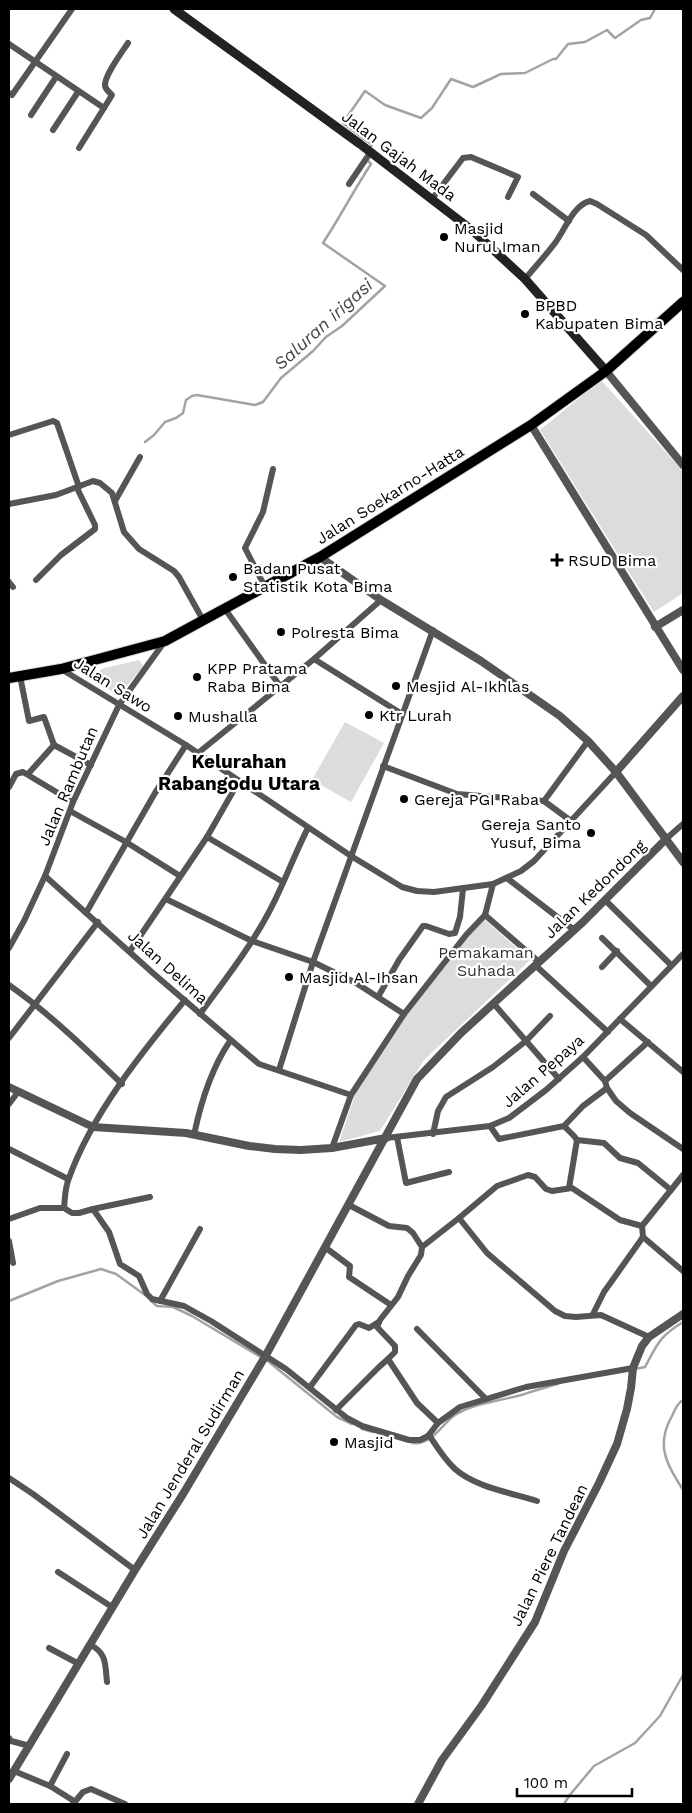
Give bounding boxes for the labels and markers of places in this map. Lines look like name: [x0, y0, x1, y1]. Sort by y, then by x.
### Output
place label: Masjid Nurul Iman: [454, 219, 541, 256]
marker: Masjid Nurul Iman: [438, 231, 450, 243]
place label: BPBD Kabupaten Bima: [535, 296, 663, 333]
marker: BPBD Kabupaten Bima: [519, 308, 531, 320]
place label: RSUD Bima: [568, 551, 656, 570]
marker: RSUD Bima: [550, 553, 564, 567]
place label: Badan Pusat Statistik Kota Bima: [243, 559, 392, 596]
marker: Badan Pusat Statistik Kota Bima: [227, 571, 239, 583]
place label: Polresta Bima: [291, 623, 399, 642]
marker: Polresta Bima: [275, 626, 287, 638]
place label: KPP Pratama Raba Bima: [207, 659, 307, 696]
marker: KPP Pratama Raba Bima: [191, 671, 203, 683]
place label: Mesjid Al-Ikhlas: [406, 677, 530, 696]
marker: Mesjid Al-Ikhlas: [390, 680, 402, 692]
place label: Ktr Lurah: [379, 706, 452, 725]
place label: Mushalla: [188, 707, 258, 726]
marker: Ktr Lurah: [363, 709, 375, 721]
marker: Mushalla: [172, 710, 184, 722]
place label: Gereja PGI Raba: [414, 790, 539, 809]
marker: Gereja PGI Raba: [398, 793, 410, 805]
place label: Gereja Santo Yusuf, Bima: [481, 815, 581, 852]
marker: Gereja Santo Yusuf, Bima: [585, 827, 597, 839]
place label: Masjid Al-Ihsan: [299, 968, 418, 987]
marker: Masjid Al-Ihsan: [283, 971, 295, 983]
place label: Masjid: [344, 1433, 394, 1452]
marker: Masjid: [328, 1436, 340, 1448]

